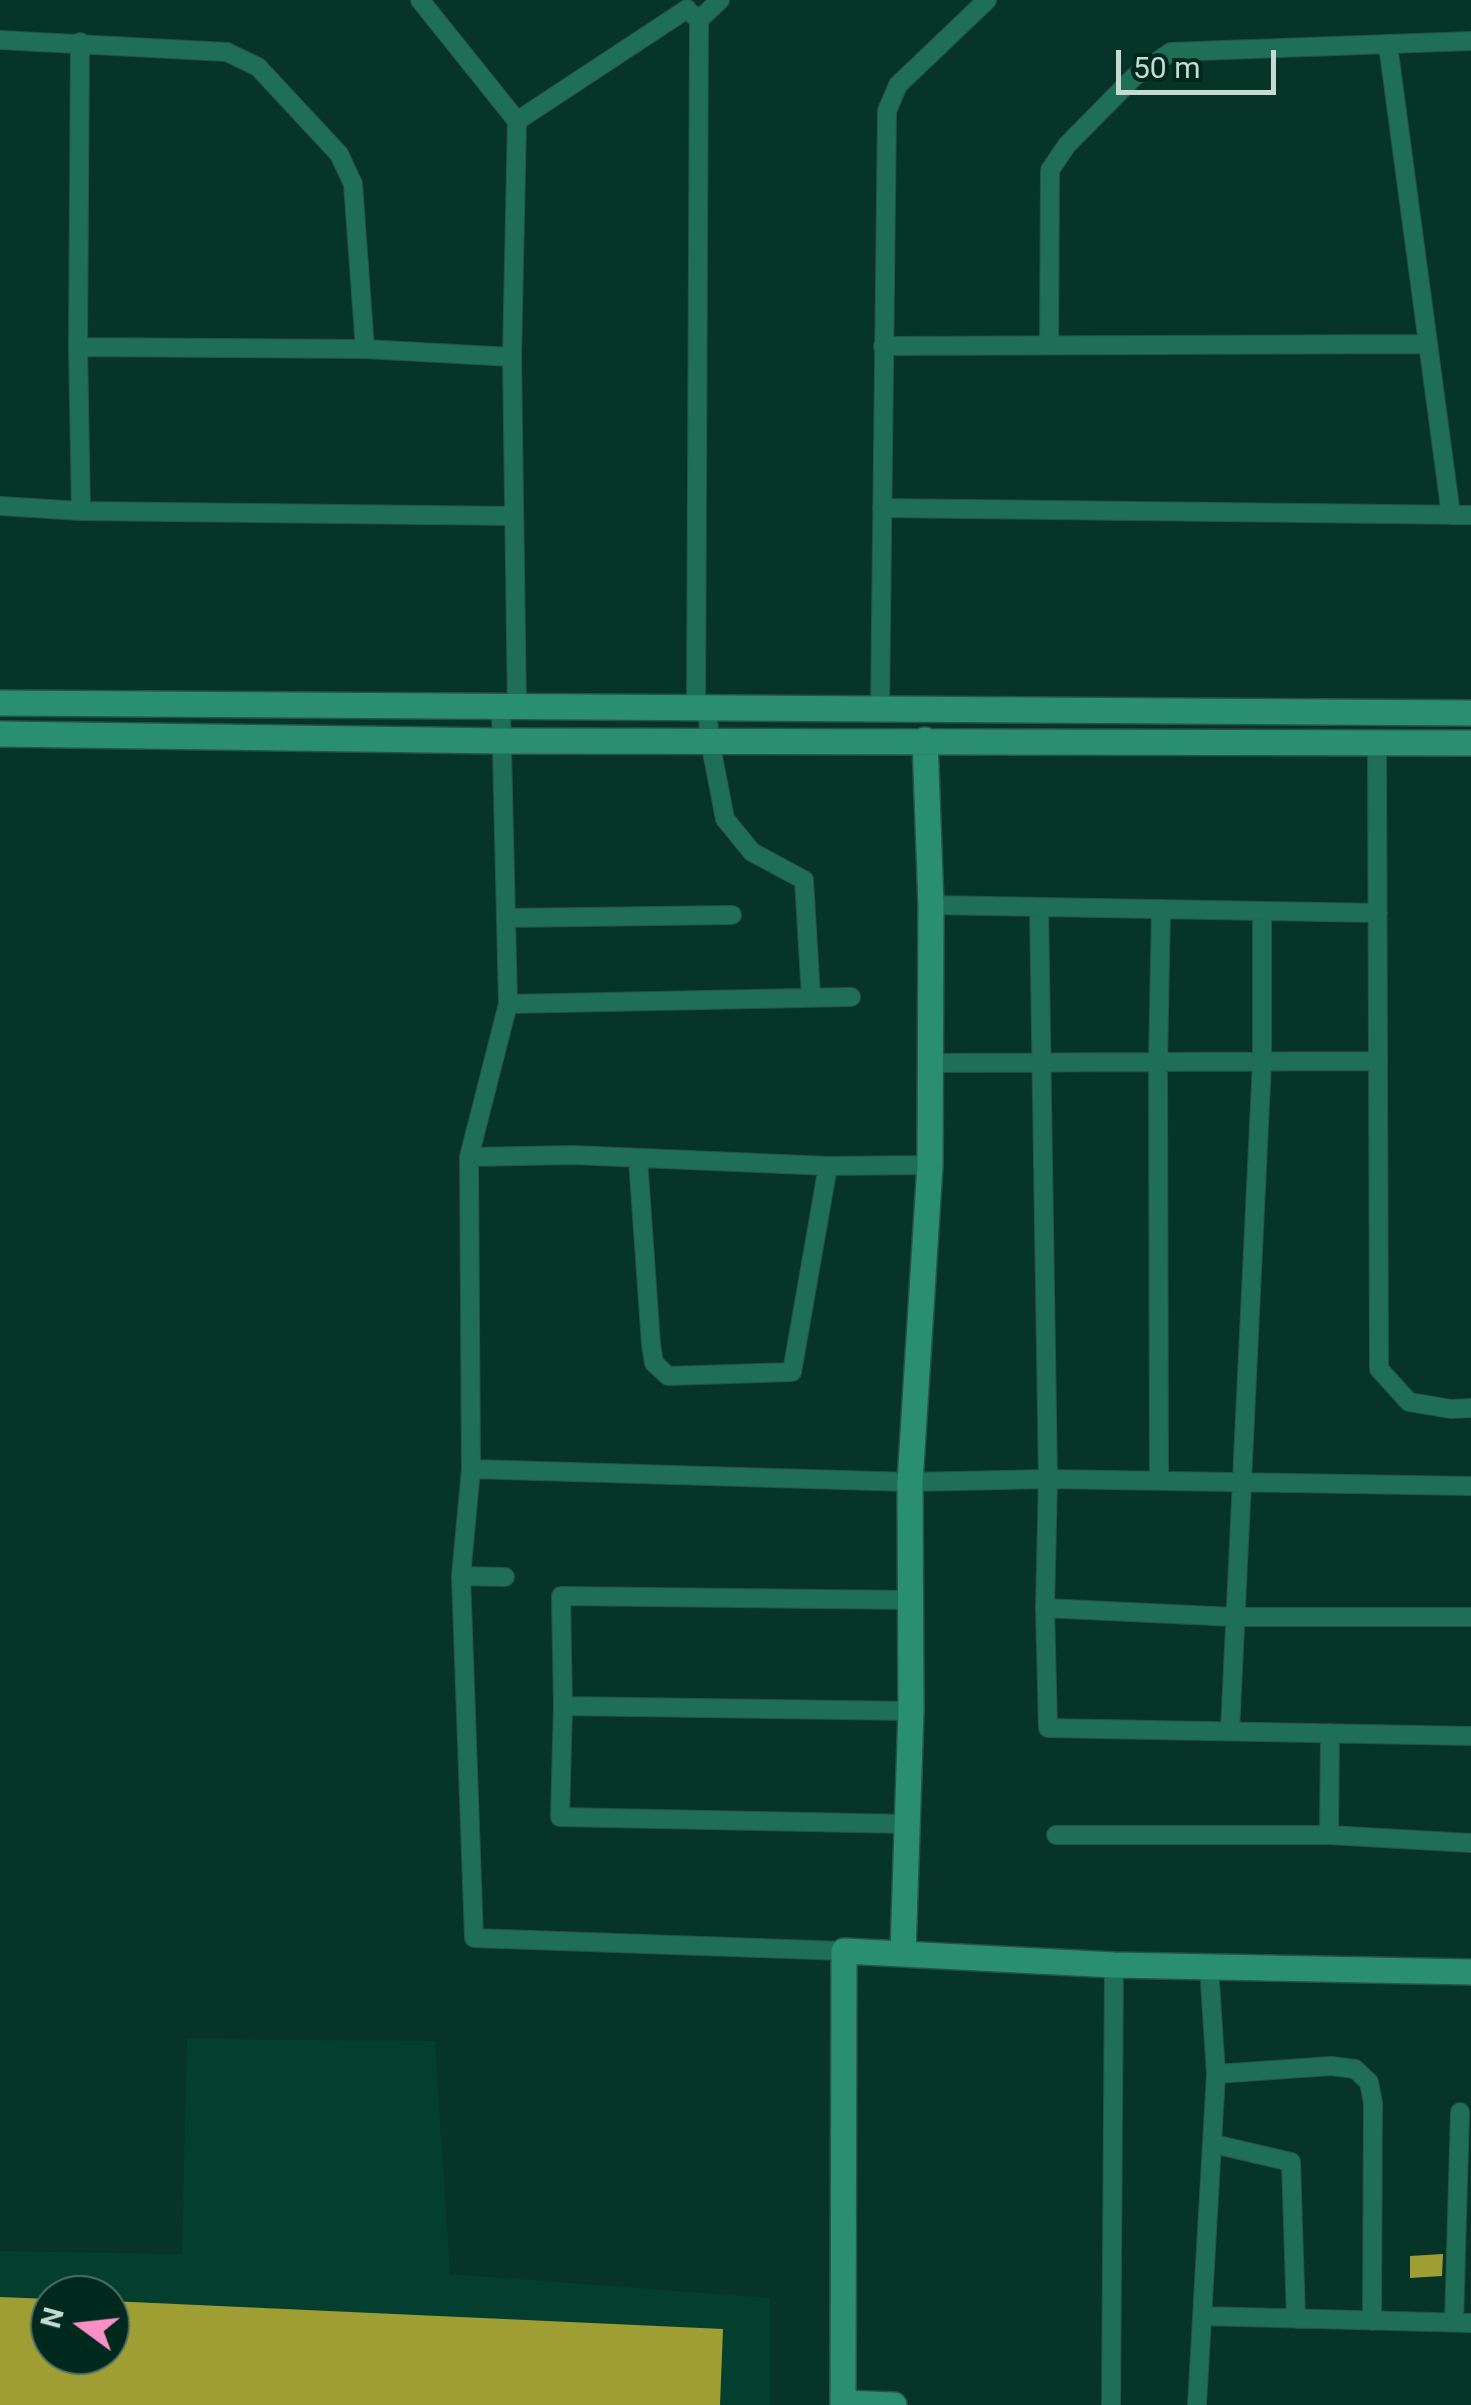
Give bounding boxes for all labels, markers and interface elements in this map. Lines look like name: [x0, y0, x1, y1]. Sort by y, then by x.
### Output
scale bar: [1121, 30, 1281, 92]
text: 50 m: [1133, 50, 1200, 85]
north arrow: [30, 2275, 130, 2375]
text: N: [34, 2304, 71, 2331]

